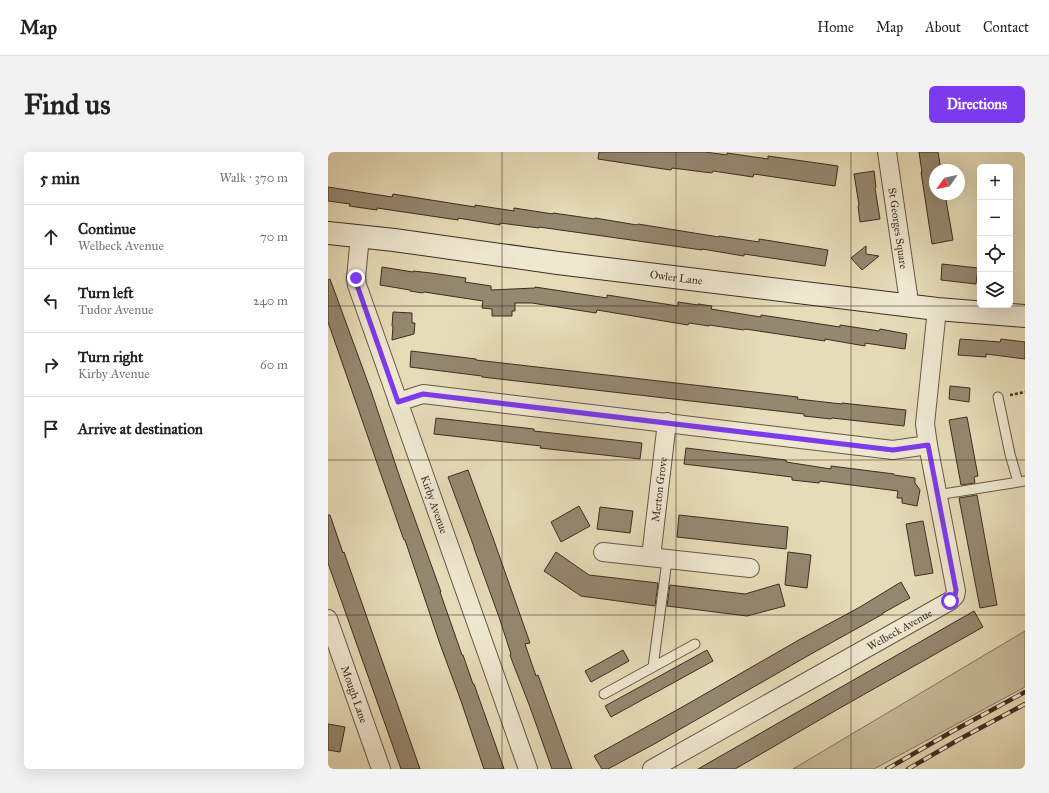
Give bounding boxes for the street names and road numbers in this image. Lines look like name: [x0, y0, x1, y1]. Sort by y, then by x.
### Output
street label: St Georges Square: [885, 187, 910, 270]
street label: Owler Lane: [649, 268, 704, 288]
street label: Merton Grove: [649, 456, 670, 523]
street label: Kirby Avenue: [418, 474, 450, 536]
street label: Welbeck Avenue: [865, 606, 935, 653]
street label: Mough Lane: [338, 664, 370, 725]

